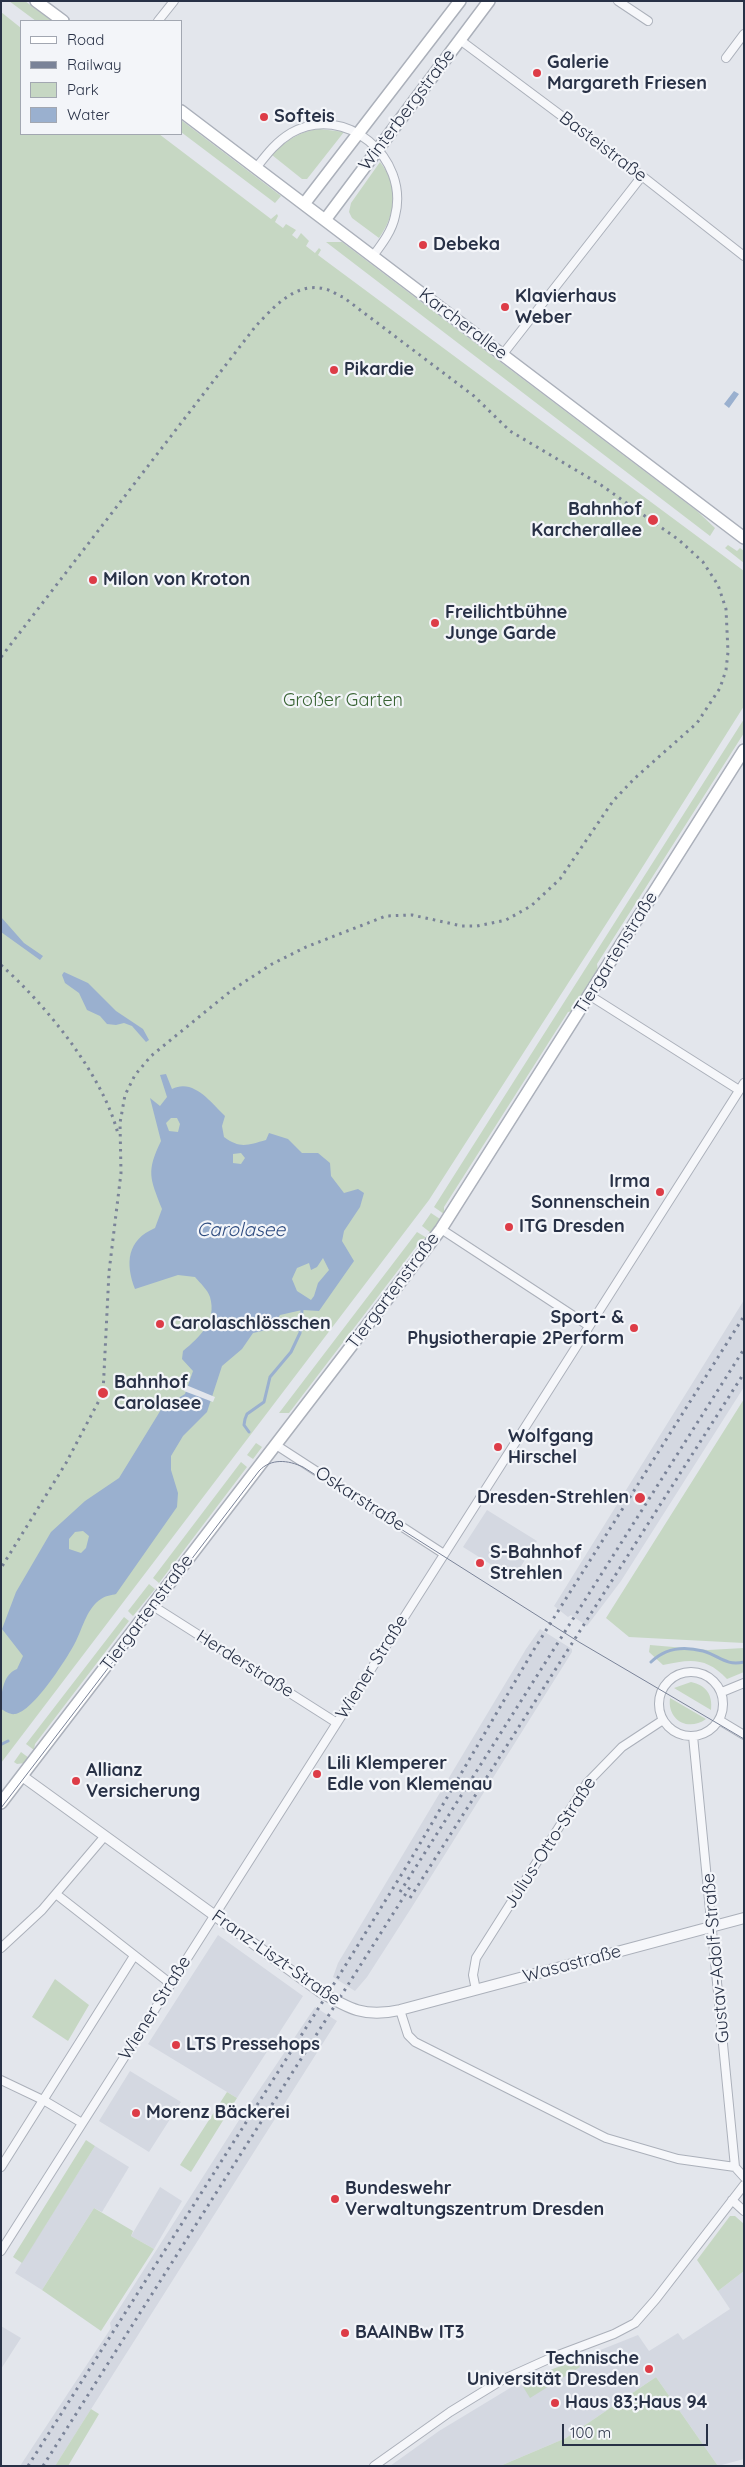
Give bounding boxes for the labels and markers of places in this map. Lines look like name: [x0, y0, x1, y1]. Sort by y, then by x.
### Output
place label: Galerie Margareth Friesen: [547, 52, 707, 94]
marker: Galerie Margareth Friesen: [531, 67, 543, 79]
place label: Softeis: [274, 106, 335, 128]
marker: Softeis: [258, 111, 270, 123]
place label: Debeka: [433, 234, 500, 256]
marker: Debeka: [417, 239, 429, 251]
place label: Klavierhaus Weber: [515, 286, 616, 328]
marker: Klavierhaus Weber: [499, 301, 511, 313]
place label: Pikardie: [344, 359, 414, 381]
marker: Pikardie: [328, 364, 340, 376]
place label: Bahnhof Karcherallee: [531, 499, 642, 542]
marker: Bahnhof Karcherallee: [646, 513, 660, 527]
place label: Milon von Kroton: [103, 569, 250, 591]
marker: Milon von Kroton: [87, 574, 99, 586]
place label: Freilichtbühne Junge Garde: [445, 602, 567, 644]
marker: Freilichtbühne Junge Garde: [429, 617, 441, 629]
place label: Irma Sonnenschein: [531, 1171, 650, 1214]
marker: Irma Sonnenschein: [654, 1186, 666, 1198]
place label: ITG Dresden: [519, 1216, 625, 1238]
marker: ITG Dresden: [503, 1221, 515, 1233]
place label: Sport- & Physiotherapie 2Perform: [407, 1307, 624, 1350]
place label: Carolaschlösschen: [170, 1313, 331, 1335]
marker: Carolaschlösschen: [154, 1318, 166, 1330]
marker: Sport- & Physiotherapie 2Perform: [628, 1322, 640, 1334]
place label: Bahnhof Carolasee: [114, 1372, 201, 1415]
marker: Bahnhof Carolasee: [96, 1386, 110, 1400]
place label: Wolfgang Hirschel: [508, 1426, 594, 1468]
marker: Wolfgang Hirschel: [492, 1441, 504, 1453]
place label: Dresden-Strehlen: [477, 1487, 629, 1509]
marker: Dresden-Strehlen: [633, 1491, 647, 1505]
place label: S-Bahnhof Strehlen: [490, 1542, 582, 1585]
marker: S-Bahnhof Strehlen: [474, 1557, 486, 1569]
place label: Lili Klemperer Edle von Klemenau: [327, 1753, 493, 1796]
place label: Allianz Versicherung: [86, 1760, 200, 1802]
marker: Lili Klemperer Edle von Klemenau: [311, 1768, 323, 1780]
marker: Allianz Versicherung: [70, 1775, 82, 1787]
place label: LTS Pressehops: [186, 2034, 320, 2056]
marker: LTS Pressehops: [170, 2039, 182, 2051]
place label: Morenz Bäckerei: [146, 2102, 290, 2124]
marker: Morenz Bäckerei: [130, 2107, 142, 2119]
place label: Bundeswehr Verwaltungszentrum Dresden: [345, 2178, 604, 2220]
marker: Bundeswehr Verwaltungszentrum Dresden: [329, 2193, 341, 2205]
place label: BAAINBw IT3: [355, 2322, 465, 2344]
marker: BAAINBw IT3: [339, 2327, 351, 2339]
place label: Technische Universität Dresden: [467, 2348, 639, 2390]
marker: Technische Universität Dresden: [643, 2363, 655, 2375]
place label: Haus 83;Haus 94: [565, 2392, 707, 2414]
marker: Haus 83;Haus 94: [549, 2397, 561, 2409]

